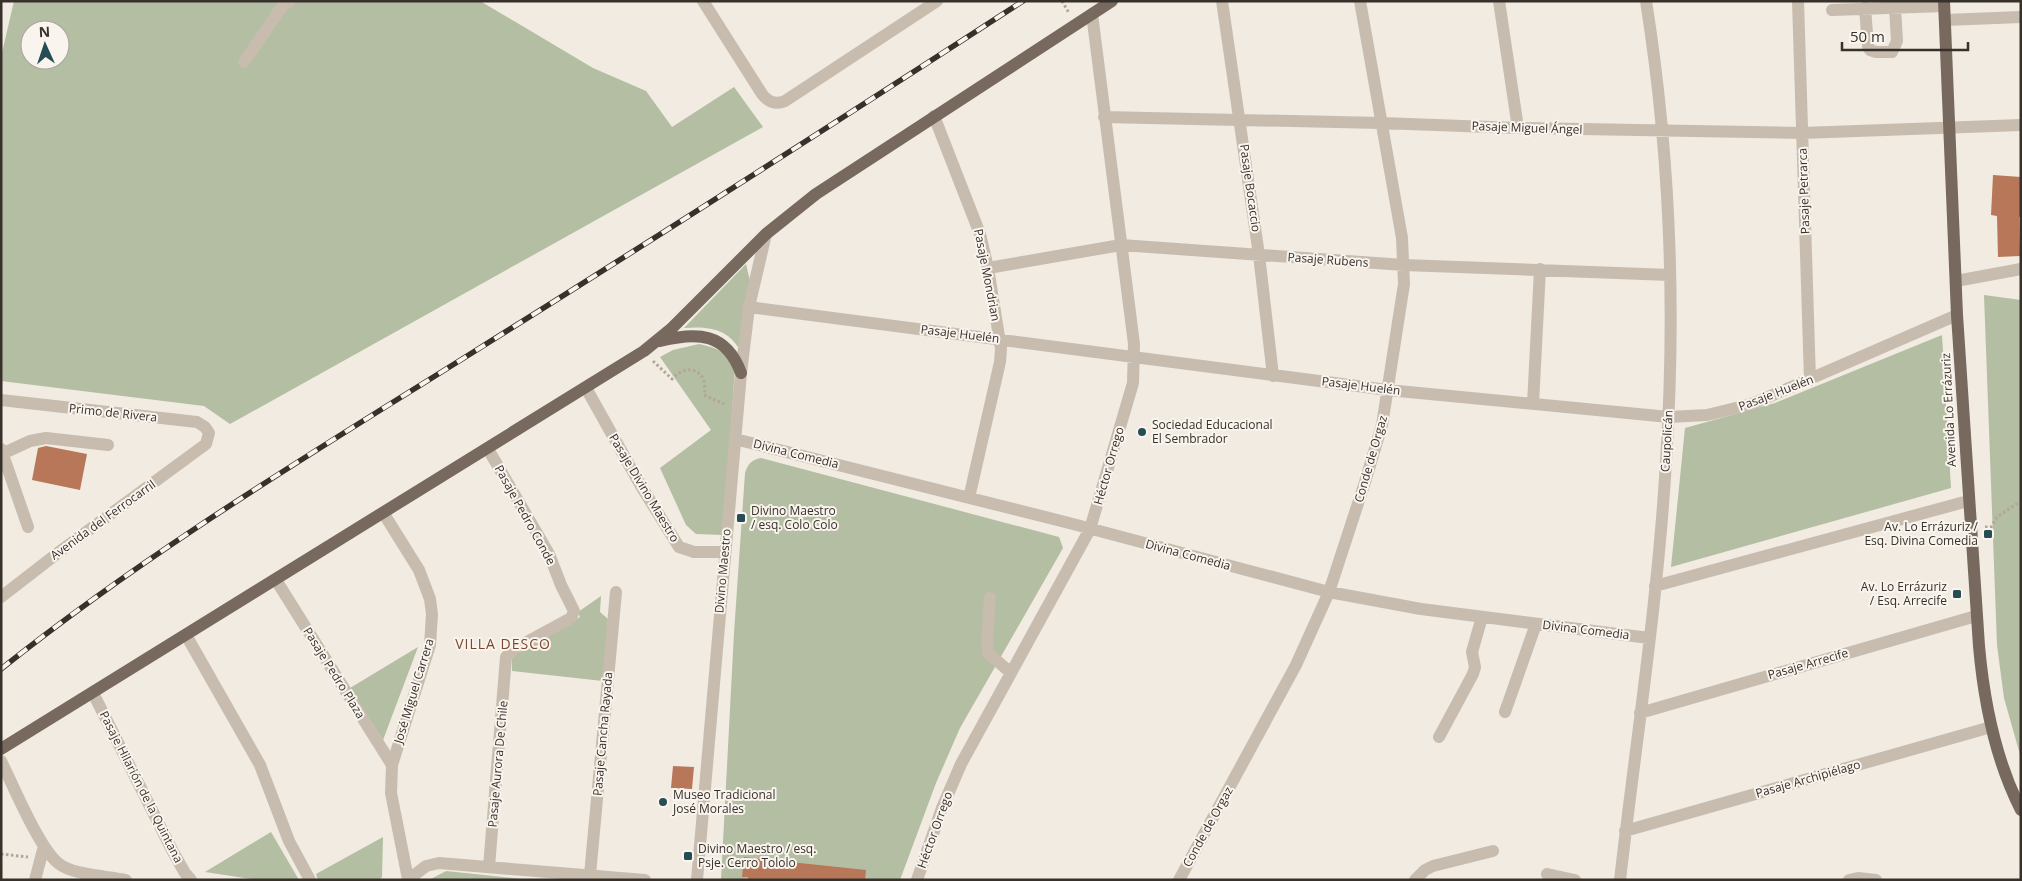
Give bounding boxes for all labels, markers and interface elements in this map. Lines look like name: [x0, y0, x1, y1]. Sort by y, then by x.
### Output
north arrow: [20, 20, 70, 70]
scale bar: [1842, 20, 1968, 52]
text: N: [38, 22, 50, 41]
text: 50 m: [1850, 26, 1885, 46]
street label: Pasaje Miguel Ángel: [1471, 117, 1583, 138]
street label: Pasaje Bocaccio: [1236, 143, 1265, 233]
street label: Pasaje Petrarca: [1793, 148, 1814, 234]
street label: Pasaje Mondrian: [970, 227, 1005, 323]
street label: Pasaje Rubens: [1287, 248, 1369, 271]
street label: Pasaje Huelén: [920, 320, 1000, 347]
street label: Avenida Lo Errázuriz: [1937, 352, 1960, 467]
street label: Pasaje Huelén: [1736, 370, 1816, 415]
street label: Pasaje Huelén: [1321, 372, 1401, 399]
street label: Primo de Rivera: [68, 399, 158, 426]
street label: Caupolicán: [1656, 410, 1677, 472]
street label: Conde de Orgaz: [1350, 413, 1391, 504]
place label: Sociedad Educacional El Sembrador: [1152, 416, 1273, 447]
street label: Héctor Orrego: [1089, 425, 1128, 507]
marker: Sociedad Educacional El Sembrador: [1136, 426, 1148, 438]
street label: Pasaje Divino Maestro: [605, 430, 684, 545]
street label: Divina Comedia: [752, 435, 841, 472]
street label: Pasaje Pedro Conde: [491, 462, 560, 568]
street label: Avenida del Ferrocarril: [47, 476, 159, 564]
place label: Divino Maestro / esq. Colo Colo: [751, 502, 838, 533]
marker: Divino Maestro / esq. Colo Colo: [735, 512, 747, 524]
place label: Av. Lo Errázuriz / Esq. Divina Comedia: [1864, 518, 1979, 549]
street label: Divino Maestro: [710, 528, 735, 614]
marker: Av. Lo Errázuriz / Esq. Divina Comedia: [1982, 528, 1994, 540]
street label: Divina Comedia: [1144, 535, 1233, 574]
place label: Av. Lo Errázuriz / Esq. Arrecife: [1861, 578, 1947, 609]
marker: Av. Lo Errázuriz / Esq. Arrecife: [1951, 588, 1963, 600]
street label: Divina Comedia: [1542, 616, 1631, 643]
street label: Pasaje Pedro Plaza: [299, 624, 369, 722]
district label: VILLA DESCO: [455, 634, 551, 653]
street label: José Miguel Carrera: [389, 636, 438, 746]
street label: Pasaje Arrecife: [1766, 644, 1850, 683]
street label: Pasaje Cancha Rayada: [589, 671, 616, 797]
street label: Pasaje Aurora De Chile: [483, 700, 512, 828]
street label: Pasaje Hilarión de la Quintana: [96, 708, 187, 866]
street label: Pasaje Archipiélago: [1753, 755, 1862, 802]
street label: Conde de Orgaz: [1178, 783, 1237, 870]
place label: Museo Tradicional José Morales: [672, 786, 776, 817]
street label: Héctor Orrego: [913, 789, 956, 871]
marker: Museo Tradicional José Morales: [657, 796, 669, 808]
place label: Divino Maestro / esq. Psje. Cerro Tololo: [698, 840, 816, 871]
marker: Divino Maestro / esq. Psje. Cerro Tololo: [682, 850, 694, 862]

